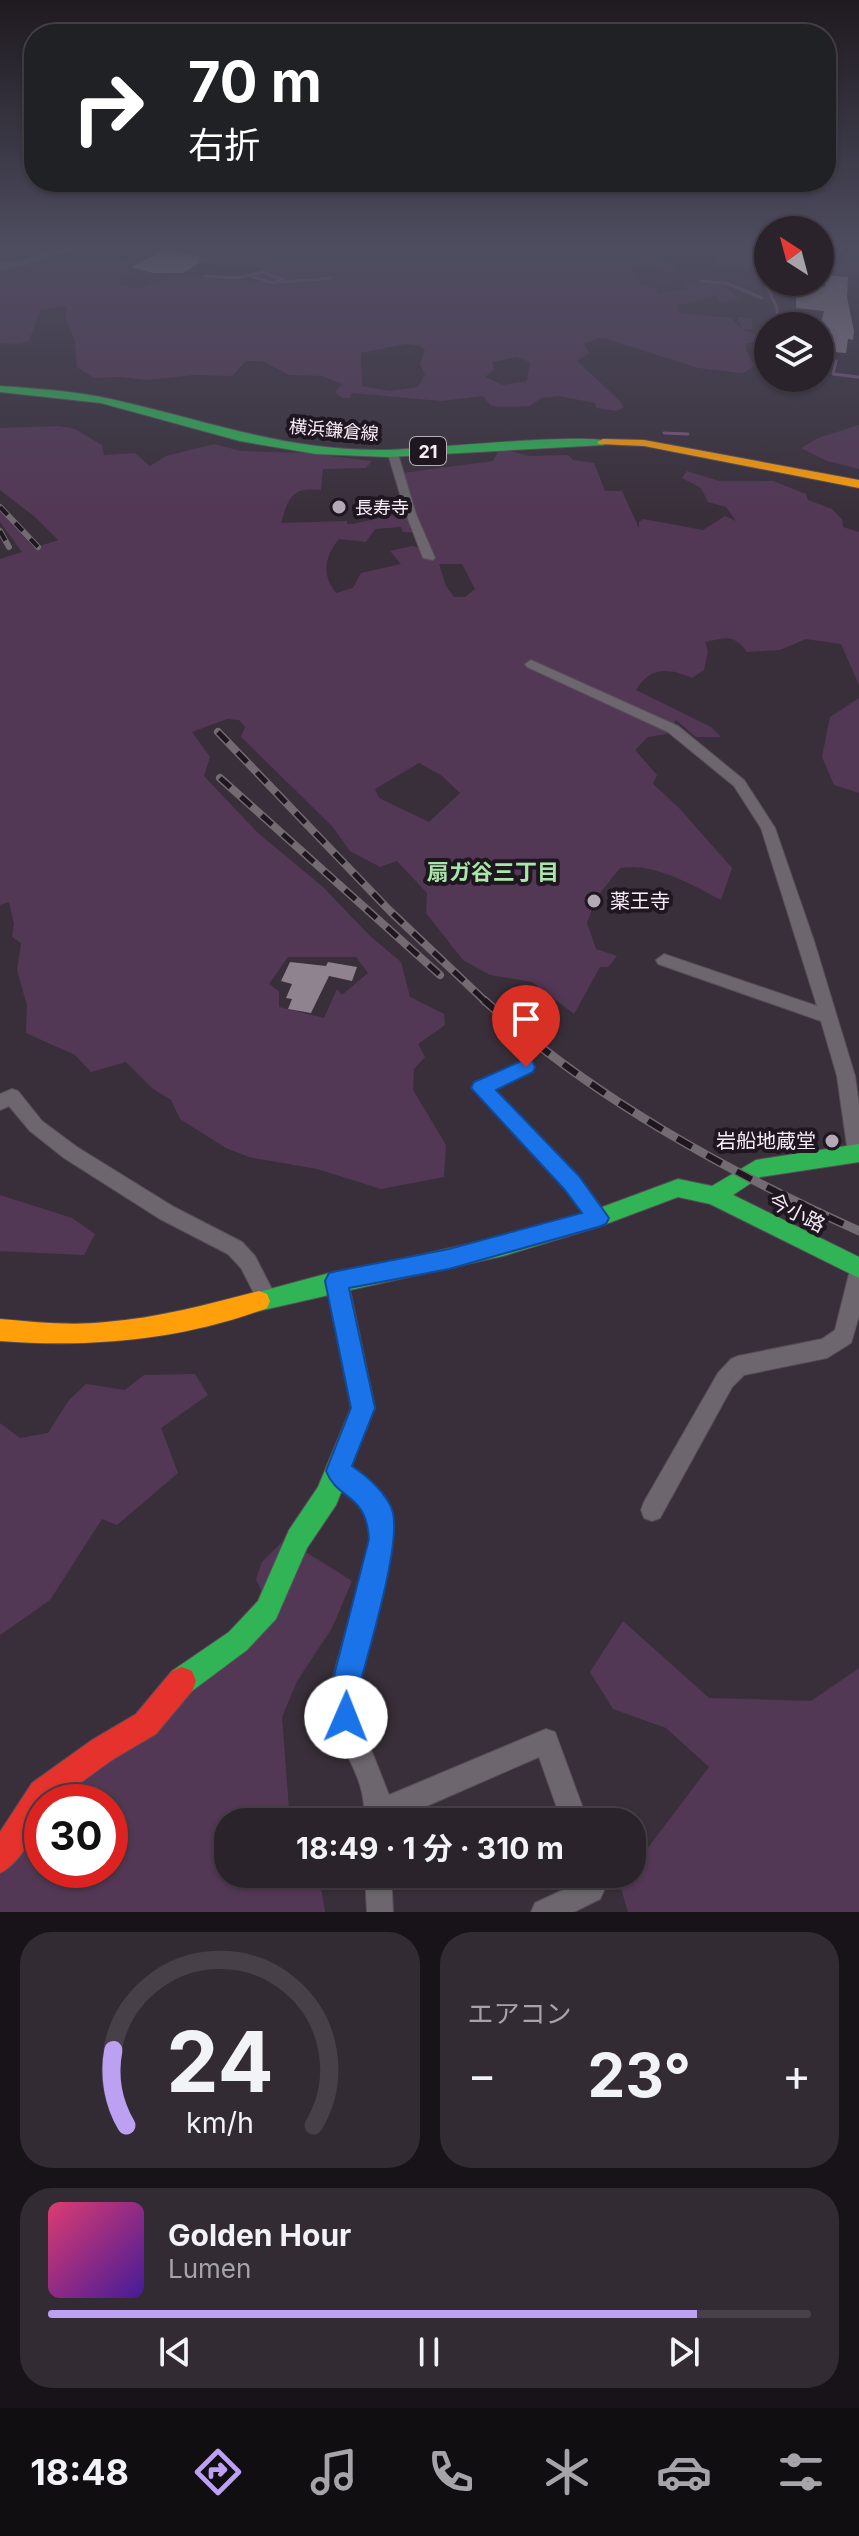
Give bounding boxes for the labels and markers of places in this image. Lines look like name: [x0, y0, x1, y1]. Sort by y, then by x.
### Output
place label: 長寿寺: [355, 497, 409, 518]
marker: 長寿寺: [330, 498, 348, 516]
place label: 薬王寺: [610, 889, 670, 913]
marker: 薬王寺: [585, 892, 603, 910]
pin: [492, 985, 560, 1067]
place label: 岩船地蔵堂: [716, 1129, 816, 1153]
marker: 岩船地蔵堂: [823, 1132, 841, 1150]

